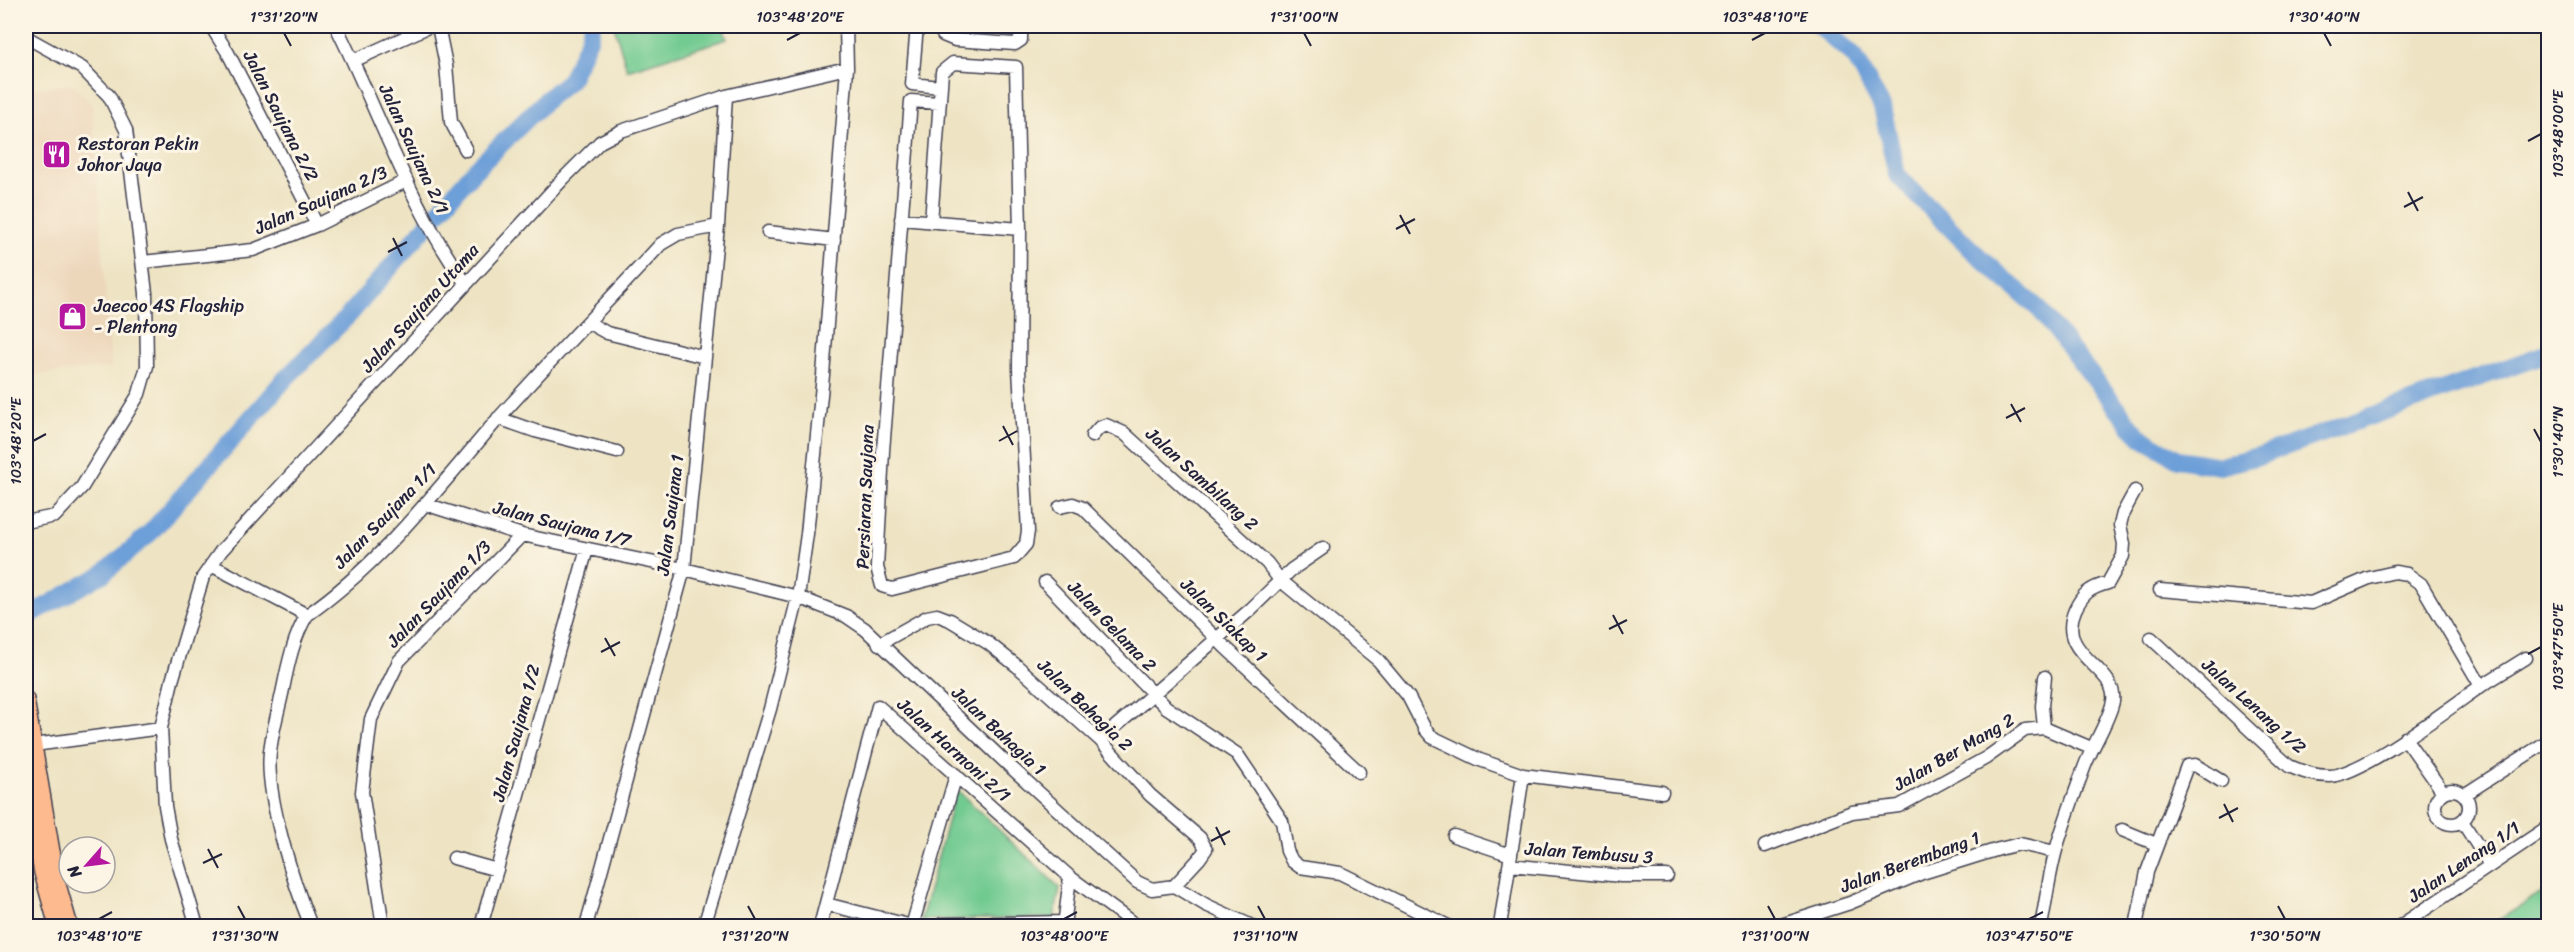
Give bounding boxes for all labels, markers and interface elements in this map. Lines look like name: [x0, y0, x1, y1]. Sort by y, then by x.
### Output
text: 1°31'20"N: [250, 4, 319, 30]
text: 103°48'20"E: [756, 4, 845, 30]
text: 1°31'00"N: [1270, 4, 1339, 30]
text: 103°48'10"E: [1722, 4, 1809, 30]
text: 1°30'40"N: [2288, 4, 2360, 30]
street label: Jalan Saujana 2/2: [234, 44, 328, 187]
street label: Jalan Saujana 2/1: [369, 78, 458, 220]
text: 103°48'00"E: [2545, 88, 2571, 178]
place label: Restoran Pekin Johor Jaya: [77, 128, 199, 181]
restaurant icon: Restoran Pekin Johor Jaya: [41, 138, 73, 170]
street label: Jalan Saujana 2/3: [248, 156, 393, 244]
street label: Jalan Saujana Utama: [352, 235, 488, 381]
place label: Jaecoo 4S Flagship - Plentong: [93, 290, 245, 343]
shop icon: Jaecoo 4S Flagship - Plentong: [57, 300, 89, 332]
text: 103°48'20"E: [3, 396, 29, 485]
text: 1°30'40"N: [2545, 406, 2571, 478]
street label: Jalan Sambilang 2: [1137, 419, 1266, 539]
street label: Persiaran Saujana: [846, 423, 884, 570]
street label: Jalan Saujana 1: [647, 453, 693, 578]
street label: Jalan Saujana 1/1: [325, 455, 445, 578]
street label: Jalan Saujana 1/7: [489, 491, 636, 557]
street label: Jalan Saujana 1/3: [378, 532, 499, 656]
street label: Jalan Siakap 1: [1172, 569, 1276, 671]
street label: Jalan Gelama 2: [1059, 572, 1164, 680]
text: 103°47'50"E: [2545, 602, 2571, 691]
street label: Jalan Lenang 1/2: [2193, 649, 2314, 762]
street label: Jalan Bahagia 2: [1029, 650, 1140, 759]
street label: Jalan Saujana 1/2: [482, 661, 550, 806]
street label: Jalan Bahagia 1: [943, 677, 1054, 784]
street label: Jalan Harmoni 2/1: [889, 689, 1019, 810]
street label: Jalan Ber Mang 2: [1886, 704, 2021, 800]
street label: Jalan Lenang 1/1: [2400, 812, 2527, 912]
street label: Jalan Berembang 1: [1835, 822, 1985, 902]
street label: Jalan Tembusu 3: [1523, 832, 1654, 873]
north arrow: [57, 835, 117, 895]
text: N: [58, 859, 90, 884]
text: 103°48'10"E: [56, 923, 143, 949]
text: 1°31'30"N: [211, 923, 279, 949]
text: 1°31'20"N: [721, 923, 790, 949]
text: 103°48'00"E: [1020, 923, 1110, 949]
text: 1°31'10"N: [1232, 923, 1298, 949]
text: 1°31'00"N: [1741, 923, 1810, 949]
text: 103°47'50"E: [1985, 923, 2074, 949]
text: 1°30'50"N: [2249, 923, 2321, 949]

